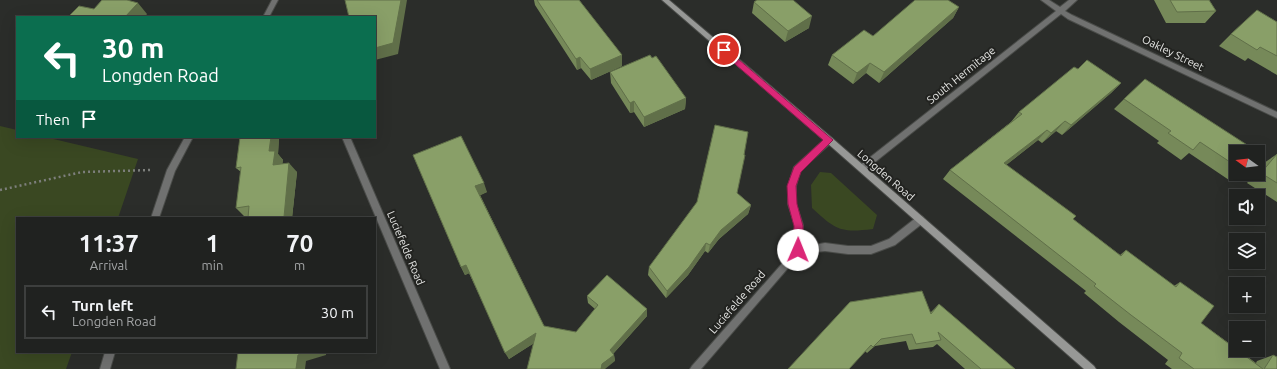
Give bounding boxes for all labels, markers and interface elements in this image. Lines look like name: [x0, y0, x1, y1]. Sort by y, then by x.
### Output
icon: left: [36, 32, 88, 84]
text: 30 m: [102, 32, 164, 63]
pin: [707, 33, 741, 67]
street label: Oakley Street: [1140, 33, 1206, 73]
icon: arrive: [713, 39, 735, 61]
street label: South Hermitage: [925, 44, 997, 106]
text: Longden Road: [102, 65, 219, 85]
icon: arrive: [78, 108, 100, 130]
text: Then: [36, 111, 70, 128]
north arrow: [1229, 145, 1265, 181]
map controls: [1229, 145, 1265, 357]
street label: Longden Road: [855, 147, 917, 203]
button: sound: [1229, 189, 1265, 225]
street label: Luciefelde Road: [385, 209, 427, 287]
position arrow: [777, 229, 819, 271]
text: 11:37: [79, 230, 139, 257]
text: 1: [206, 230, 219, 257]
text: 70: [286, 230, 313, 257]
button: layers: [1229, 233, 1265, 269]
text: Arrival: [90, 258, 128, 272]
text: min: [202, 258, 223, 272]
text: m: [294, 258, 305, 272]
street label: Luciefelde Road: [706, 268, 768, 336]
button: +: [1229, 277, 1265, 313]
text: Turn left: [72, 297, 133, 314]
icon: left: [38, 301, 60, 323]
text: 30 m: [321, 304, 354, 321]
text: Longden Road: [72, 314, 156, 328]
button: −: [1229, 321, 1265, 357]

